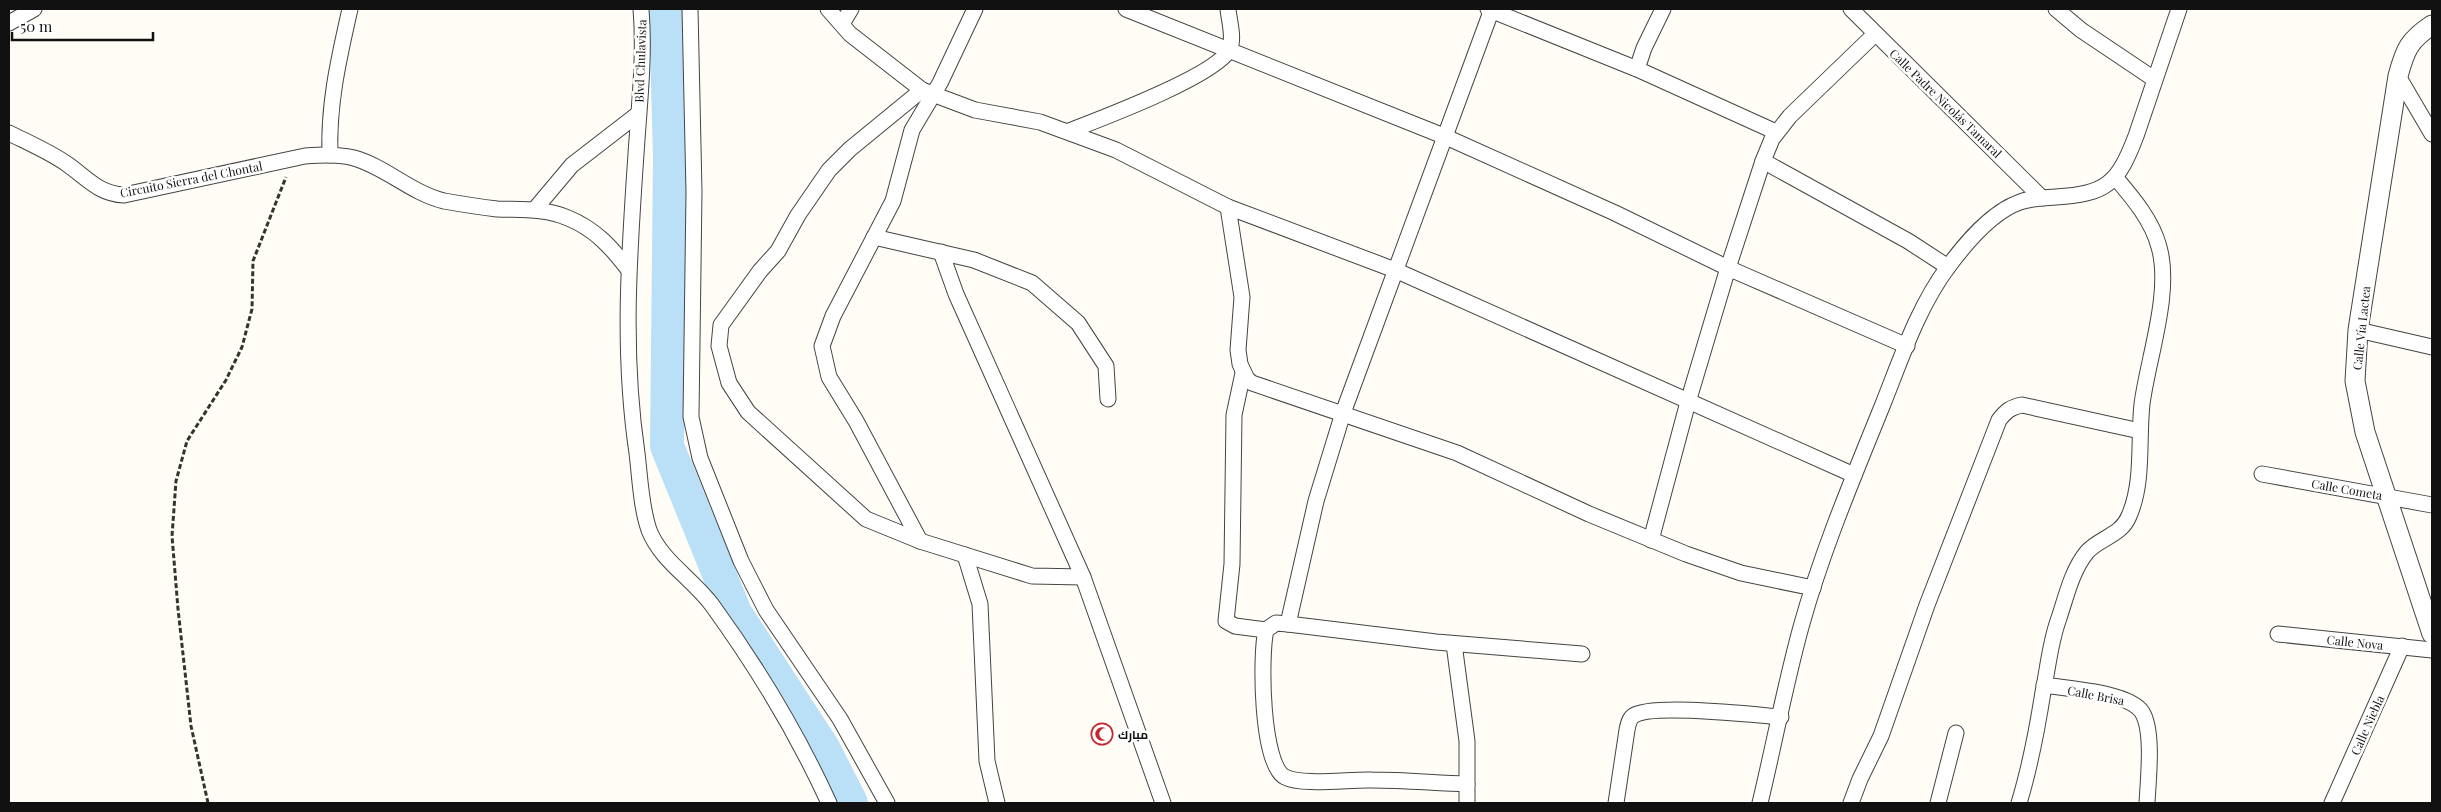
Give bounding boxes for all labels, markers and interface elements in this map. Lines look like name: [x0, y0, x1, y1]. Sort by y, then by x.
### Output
scale bar: [12, 10, 154, 42]
text: 50 m: [20, 16, 53, 36]
street label: Blvd Chulavista: [631, 19, 649, 103]
street label: Calle Padre Nicolás Tamaral: [1886, 45, 2006, 161]
street label: Circuito Sierra del Chontal: [118, 157, 264, 201]
street label: Calle Vía Lactea: [2349, 285, 2373, 371]
street label: Calle Cometa: [2310, 475, 2384, 503]
street label: Calle Nova: [2326, 631, 2384, 653]
street label: Calle Brisa: [2066, 682, 2126, 708]
street label: Calle Niebla: [2347, 693, 2387, 757]
mosque icon: مبارك: [1090, 722, 1114, 746]
place label: مبارك: [1118, 726, 1148, 743]

